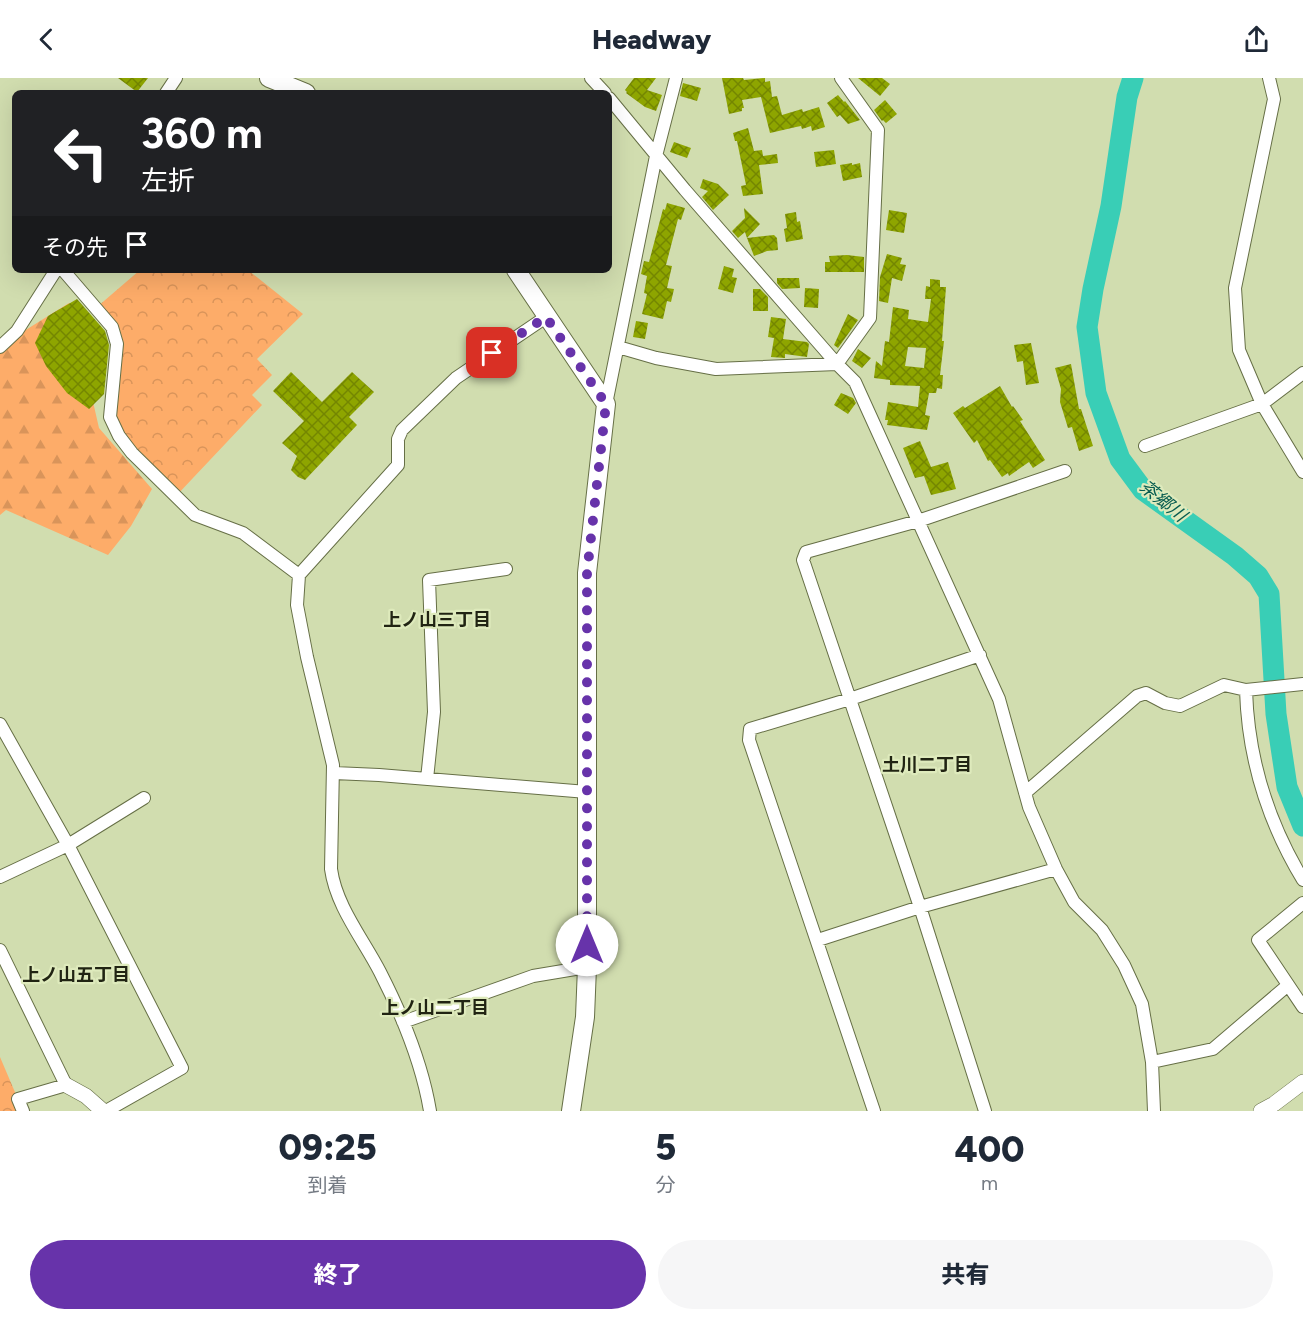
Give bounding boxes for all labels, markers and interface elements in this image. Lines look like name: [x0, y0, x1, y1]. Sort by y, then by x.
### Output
icon: back: [30, 23, 63, 56]
text: Headway: [592, 23, 711, 56]
icon: share: [1240, 23, 1273, 56]
text: 360 m: [141, 108, 263, 159]
icon: left: [42, 114, 120, 192]
text: 左折: [141, 164, 195, 197]
icon: arrive: [120, 228, 153, 261]
text: その先: [42, 234, 108, 261]
pin: [466, 327, 517, 378]
icon: arrive: [475, 336, 508, 369]
water label: 茶郷川: [1135, 475, 1192, 528]
district label: 上ノ山三丁目: [383, 609, 491, 631]
district label: 土川二丁目: [882, 754, 972, 776]
position arrow: [555, 913, 619, 977]
district label: 上ノ山五丁目: [22, 964, 130, 986]
district label: 上ノ山二丁目: [381, 997, 489, 1019]
text: 09:25: [278, 1126, 377, 1169]
text: 5: [655, 1126, 676, 1169]
text: 400: [955, 1128, 1025, 1171]
text: m: [981, 1171, 998, 1195]
text: 到着: [308, 1173, 348, 1197]
text: 分: [656, 1173, 676, 1197]
button: 終了: [30, 1240, 646, 1309]
button: 共有: [658, 1240, 1273, 1309]

